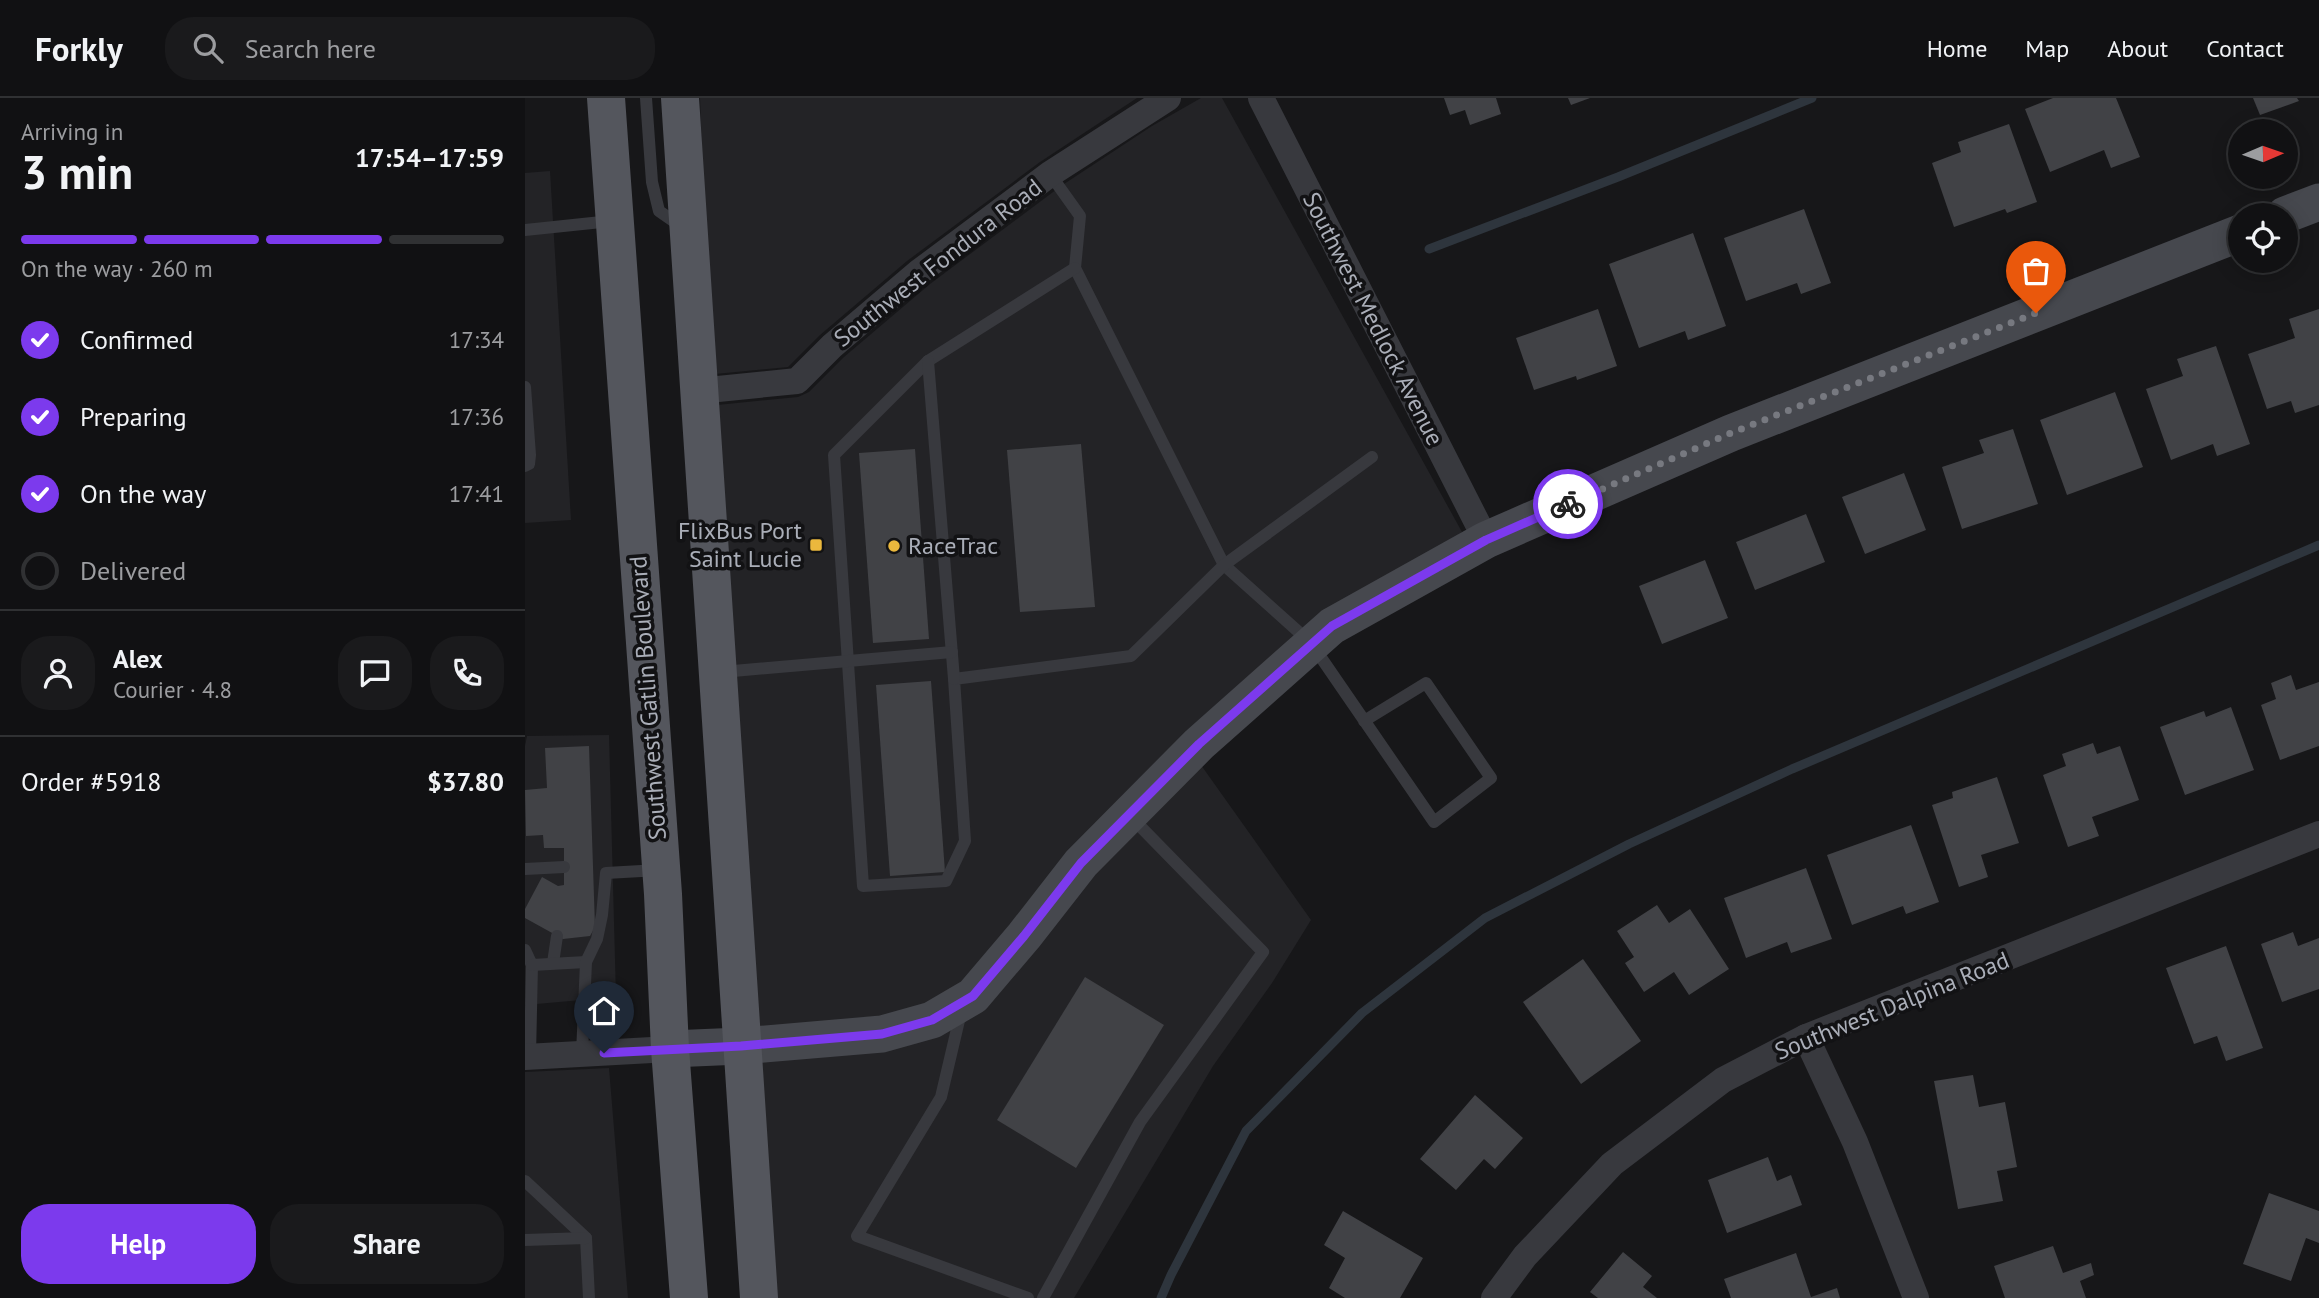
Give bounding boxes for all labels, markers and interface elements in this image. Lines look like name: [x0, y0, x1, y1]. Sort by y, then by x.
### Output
search box: [165, 17, 655, 80]
text: Forkly: [35, 27, 123, 70]
icon: search: [189, 29, 227, 67]
text: Search here: [245, 32, 376, 65]
text: Home: [1927, 33, 1987, 64]
text: Map: [2025, 33, 2069, 64]
text: About: [2107, 33, 2168, 64]
text: Contact: [2206, 33, 2284, 64]
text: Arriving in: [21, 117, 123, 146]
north arrow: [2228, 119, 2298, 189]
map controls: [2228, 119, 2298, 273]
text: 17:54–17:59: [355, 141, 504, 174]
text: 3 min: [21, 142, 133, 202]
street label: Southwest Fondura Road: [827, 172, 1048, 353]
street label: Southwest Medlock Avenue: [1296, 187, 1451, 451]
button: locate: [2228, 203, 2298, 273]
pin: [2006, 241, 2066, 313]
icon: bag: [2017, 252, 2055, 290]
text: On the way · 260 m: [21, 254, 213, 283]
icon: check: [21, 321, 59, 359]
text: Confirmed: [80, 323, 193, 356]
text: 17:34: [449, 325, 504, 354]
icon: check: [21, 398, 59, 436]
text: Preparing: [80, 400, 187, 433]
text: 17:36: [449, 402, 504, 431]
courier: [1533, 469, 1603, 539]
icon: check: [21, 475, 59, 513]
text: On the way: [80, 477, 206, 510]
text: 17:41: [449, 479, 504, 508]
icon: bike: [1549, 485, 1587, 523]
place label: FlixBus Port Saint Lucie: [678, 515, 802, 574]
place label: RaceTrac: [908, 530, 998, 561]
marker: FlixBus Port Saint Lucie: [808, 537, 824, 553]
marker: RaceTrac: [886, 538, 902, 554]
text: Delivered: [80, 554, 186, 587]
street label: Southwest Gatlin Boulevard: [622, 555, 673, 841]
button: person: [21, 636, 95, 710]
button: chat: [338, 636, 412, 710]
button: phone: [430, 636, 504, 710]
text: Alex: [113, 642, 163, 675]
text: Courier · 4.8: [113, 675, 232, 704]
text: Order #5918: [21, 765, 161, 798]
text: $37.80: [427, 765, 504, 798]
street label: Southwest Dalpina Road: [1770, 944, 2014, 1067]
pin: [574, 981, 634, 1053]
icon: home: [585, 992, 623, 1030]
button: Help: [21, 1204, 256, 1284]
button: Share: [270, 1204, 504, 1284]

